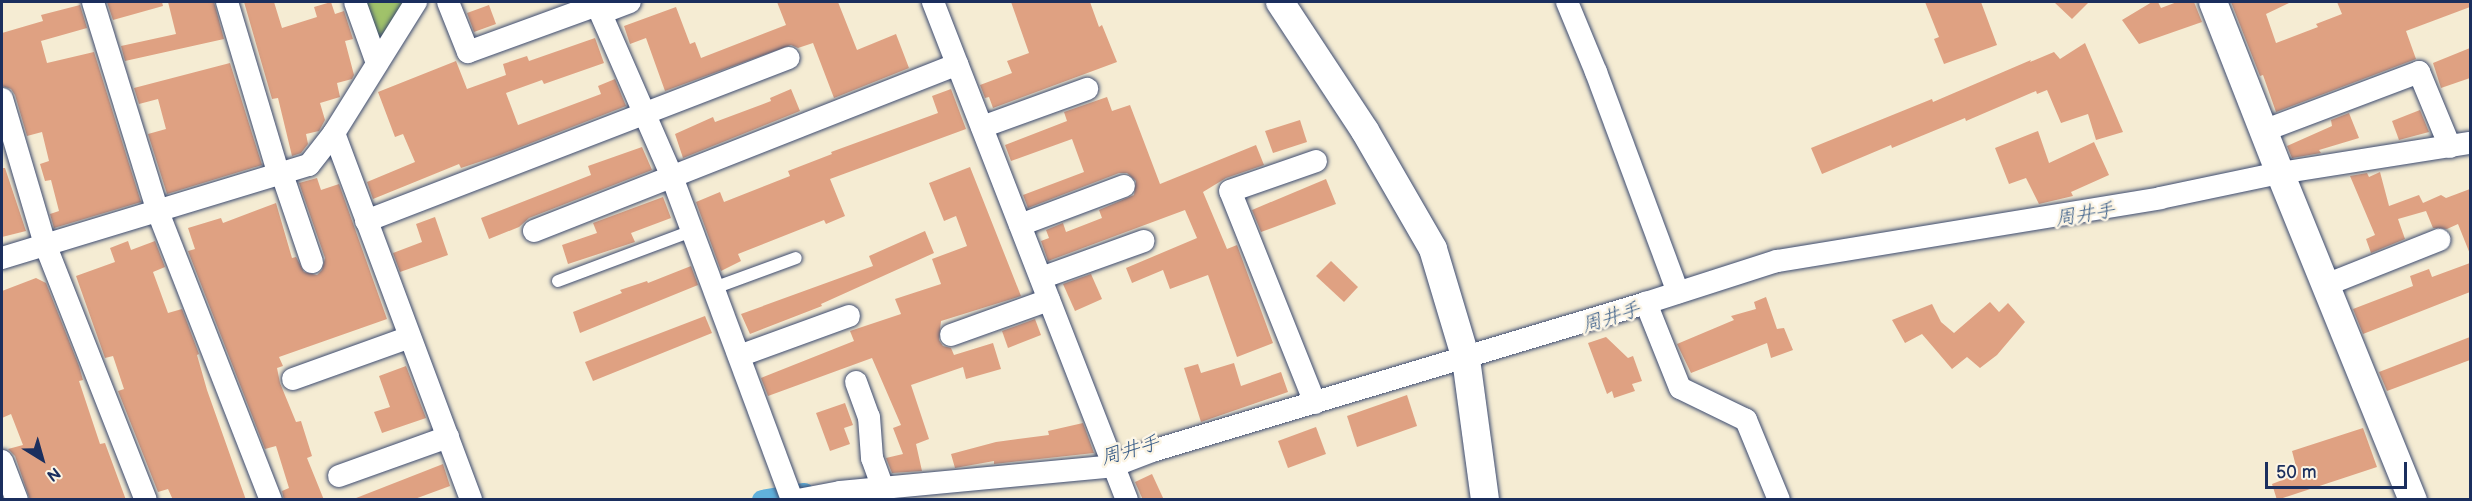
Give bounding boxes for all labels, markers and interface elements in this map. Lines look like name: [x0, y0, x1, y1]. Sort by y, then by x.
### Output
water label: 周井手: [2053, 198, 2117, 232]
water label: 周井手: [1579, 298, 1643, 338]
north arrow: [12, 429, 72, 489]
water label: 周井手: [1098, 431, 1162, 471]
scale bar: [2268, 450, 2410, 488]
text: 50 m: [2276, 462, 2317, 483]
text: N: [43, 463, 64, 485]

